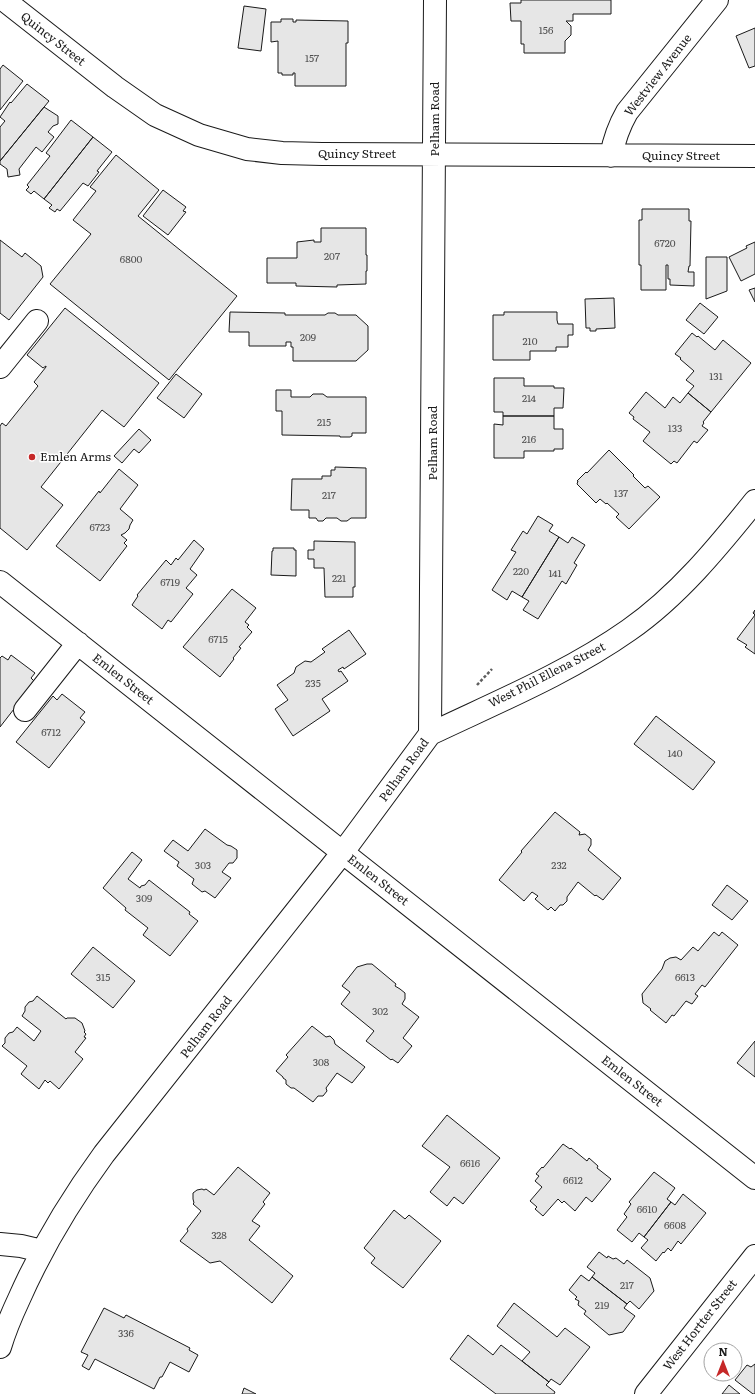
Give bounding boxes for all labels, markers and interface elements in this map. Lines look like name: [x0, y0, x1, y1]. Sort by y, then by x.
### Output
street label: Quincy Street: [17, 7, 90, 69]
house number: 156: [539, 22, 554, 37]
street label: Westview Avenue: [619, 29, 695, 119]
house number: 157: [305, 50, 319, 65]
street label: Pelham Road: [425, 81, 443, 156]
street label: Quincy Street: [318, 144, 396, 162]
street label: Quincy Street: [642, 146, 720, 164]
house number: 6720: [654, 235, 676, 250]
house number: 207: [324, 248, 340, 263]
house number: 6800: [120, 251, 142, 266]
house number: 209: [300, 329, 316, 344]
house number: 210: [523, 333, 538, 348]
house number: 131: [709, 368, 723, 383]
house number: 214: [522, 390, 537, 405]
street label: Pelham Road: [423, 405, 441, 480]
house number: 215: [317, 414, 331, 429]
house number: 133: [668, 420, 682, 435]
house number: 216: [522, 431, 537, 446]
place label: Emlen Arms: [40, 447, 111, 465]
marker: Emlen Arms: [27, 452, 37, 462]
house number: 137: [614, 485, 628, 500]
house number: 217: [322, 487, 336, 502]
house number: 6723: [90, 519, 110, 534]
house number: 220: [513, 563, 529, 578]
house number: 141: [548, 565, 562, 580]
house number: 221: [332, 570, 346, 585]
house number: 6719: [160, 574, 180, 589]
house number: 6715: [208, 631, 228, 646]
street label: West Phil Ellena Street: [485, 637, 608, 711]
street label: Emlen Street: [89, 648, 158, 708]
house number: 235: [305, 675, 321, 690]
house number: 6712: [41, 724, 61, 739]
street label: Pelham Road: [374, 733, 433, 805]
house number: 140: [668, 745, 683, 760]
street label: Emlen Street: [344, 849, 413, 909]
house number: 303: [195, 857, 211, 872]
house number: 232: [551, 857, 567, 872]
house number: 309: [136, 890, 152, 905]
house number: 315: [96, 969, 110, 984]
house number: 6613: [675, 969, 695, 984]
street label: Pelham Road: [175, 991, 236, 1061]
house number: 302: [372, 1003, 388, 1018]
street label: Emlen Street: [598, 1050, 667, 1110]
house number: 308: [313, 1054, 330, 1069]
house number: 6616: [460, 1155, 481, 1170]
house number: 6612: [563, 1172, 583, 1187]
house number: 6610: [637, 1201, 658, 1216]
house number: 6608: [664, 1217, 687, 1232]
house number: 328: [211, 1227, 227, 1242]
street label: West Hortter Street: [658, 1275, 741, 1374]
house number: 217: [620, 1277, 634, 1292]
house number: 219: [595, 1297, 609, 1312]
house number: 336: [118, 1325, 135, 1340]
north arrow: [703, 1342, 743, 1382]
text: N: [718, 1343, 728, 1359]

